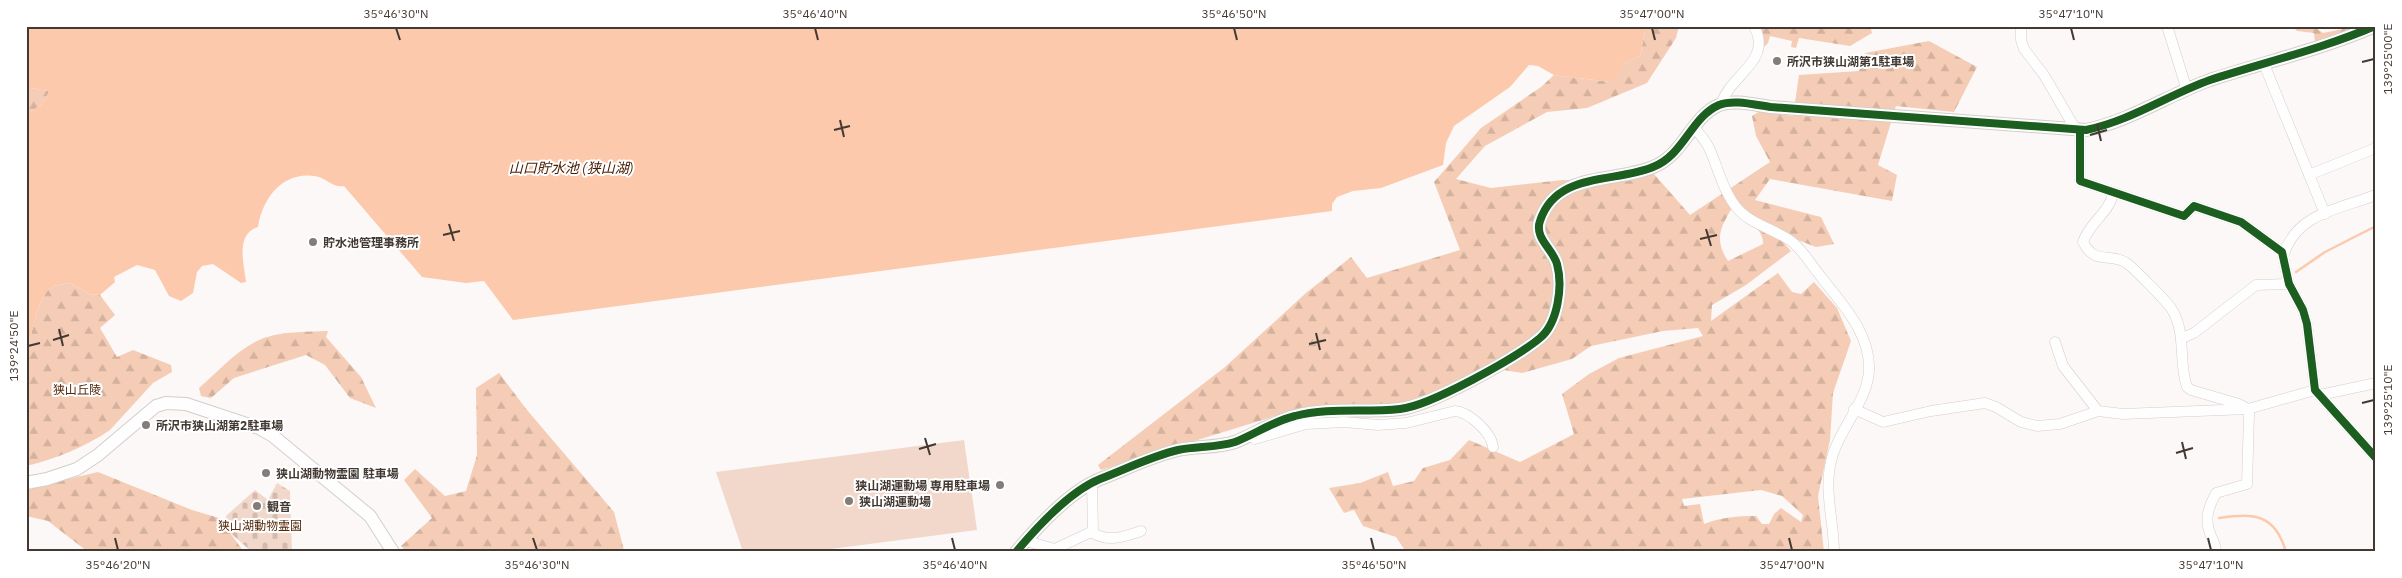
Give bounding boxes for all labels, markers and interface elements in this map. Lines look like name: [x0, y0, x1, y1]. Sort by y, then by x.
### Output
text: 35°46'30"N: [363, 6, 429, 21]
text: 35°46'40"N: [782, 6, 848, 21]
text: 35°46'50"N: [1201, 6, 1267, 21]
text: 35°47'00"N: [1619, 6, 1685, 21]
text: 35°47'10"N: [2038, 6, 2104, 21]
text: 139°25'00"E: [2380, 24, 2395, 94]
place label: 所沢市狭山湖第1駐車場: [1787, 54, 1914, 69]
marker: 所沢市狭山湖第1駐車場: [1771, 55, 1783, 67]
water label: 山口貯水池 (狭山湖): [509, 159, 633, 177]
place label: 貯水池管理事務所: [323, 235, 419, 250]
marker: 貯水池管理事務所: [307, 236, 319, 248]
text: 139°24'50"E: [6, 311, 21, 381]
text: 139°25'10"E: [2380, 365, 2395, 435]
park label: 狭山丘陵: [53, 382, 101, 397]
place label: 所沢市狭山湖第2駐車場: [156, 418, 283, 433]
marker: 所沢市狭山湖第2駐車場: [140, 419, 152, 431]
place label: 狭山湖動物霊園 駐車場: [276, 466, 399, 481]
marker: 狭山湖動物霊園 駐車場: [260, 467, 272, 479]
place label: 狭山湖運動場 専用駐車場: [855, 478, 990, 493]
marker: 狭山湖運動場 専用駐車場: [994, 479, 1006, 491]
place label: 狭山湖運動場: [859, 494, 931, 509]
marker: 狭山湖運動場: [843, 495, 855, 507]
place label: 観音: [267, 499, 291, 514]
marker: 観音: [251, 500, 263, 512]
park label: 狭山湖動物霊園: [218, 518, 302, 533]
text: 35°46'20"N: [85, 557, 151, 572]
text: 35°46'30"N: [504, 557, 570, 572]
text: 35°46'40"N: [922, 557, 988, 572]
text: 35°46'50"N: [1341, 557, 1407, 572]
text: 35°47'00"N: [1759, 557, 1825, 572]
text: 35°47'10"N: [2178, 557, 2244, 572]

